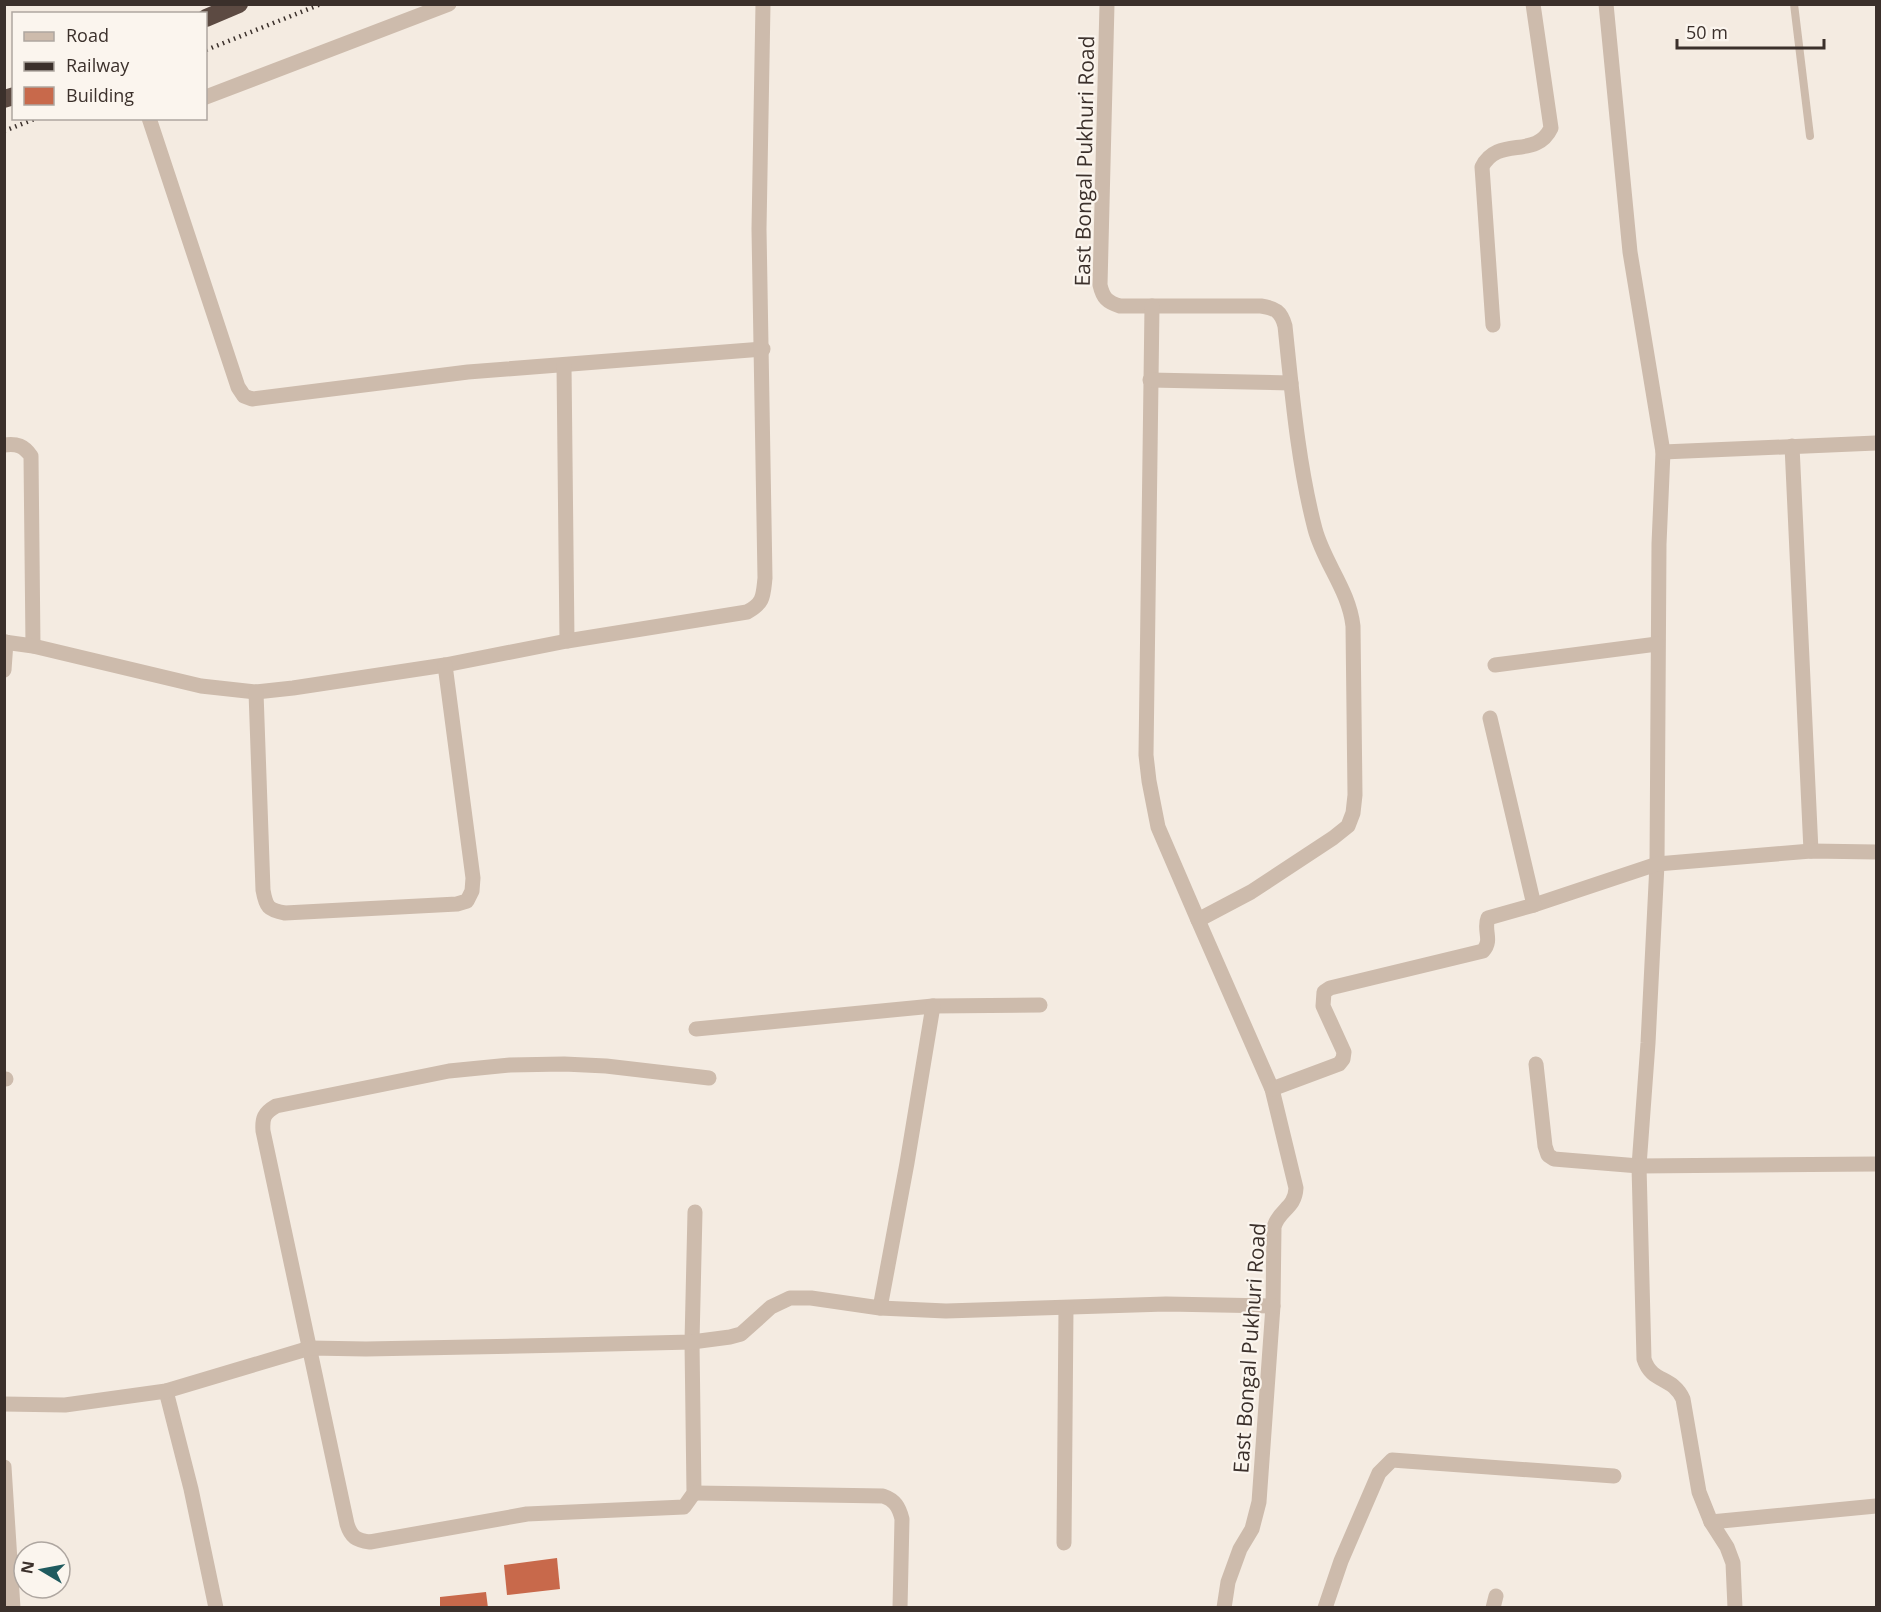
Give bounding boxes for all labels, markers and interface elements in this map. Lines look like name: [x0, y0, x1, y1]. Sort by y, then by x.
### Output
legend: [12, 12, 207, 120]
scale bar: [1677, 12, 1824, 50]
text: 50 m: [1686, 20, 1728, 44]
text: Road: [66, 23, 109, 47]
street label: East Bongal Pukhuri Road: [1068, 35, 1100, 287]
text: Railway: [66, 53, 130, 77]
text: Building: [66, 83, 134, 107]
street label: East Bongal Pukhuri Road: [1226, 1222, 1272, 1474]
north arrow: [12, 1540, 72, 1600]
text: N: [15, 1559, 39, 1576]

